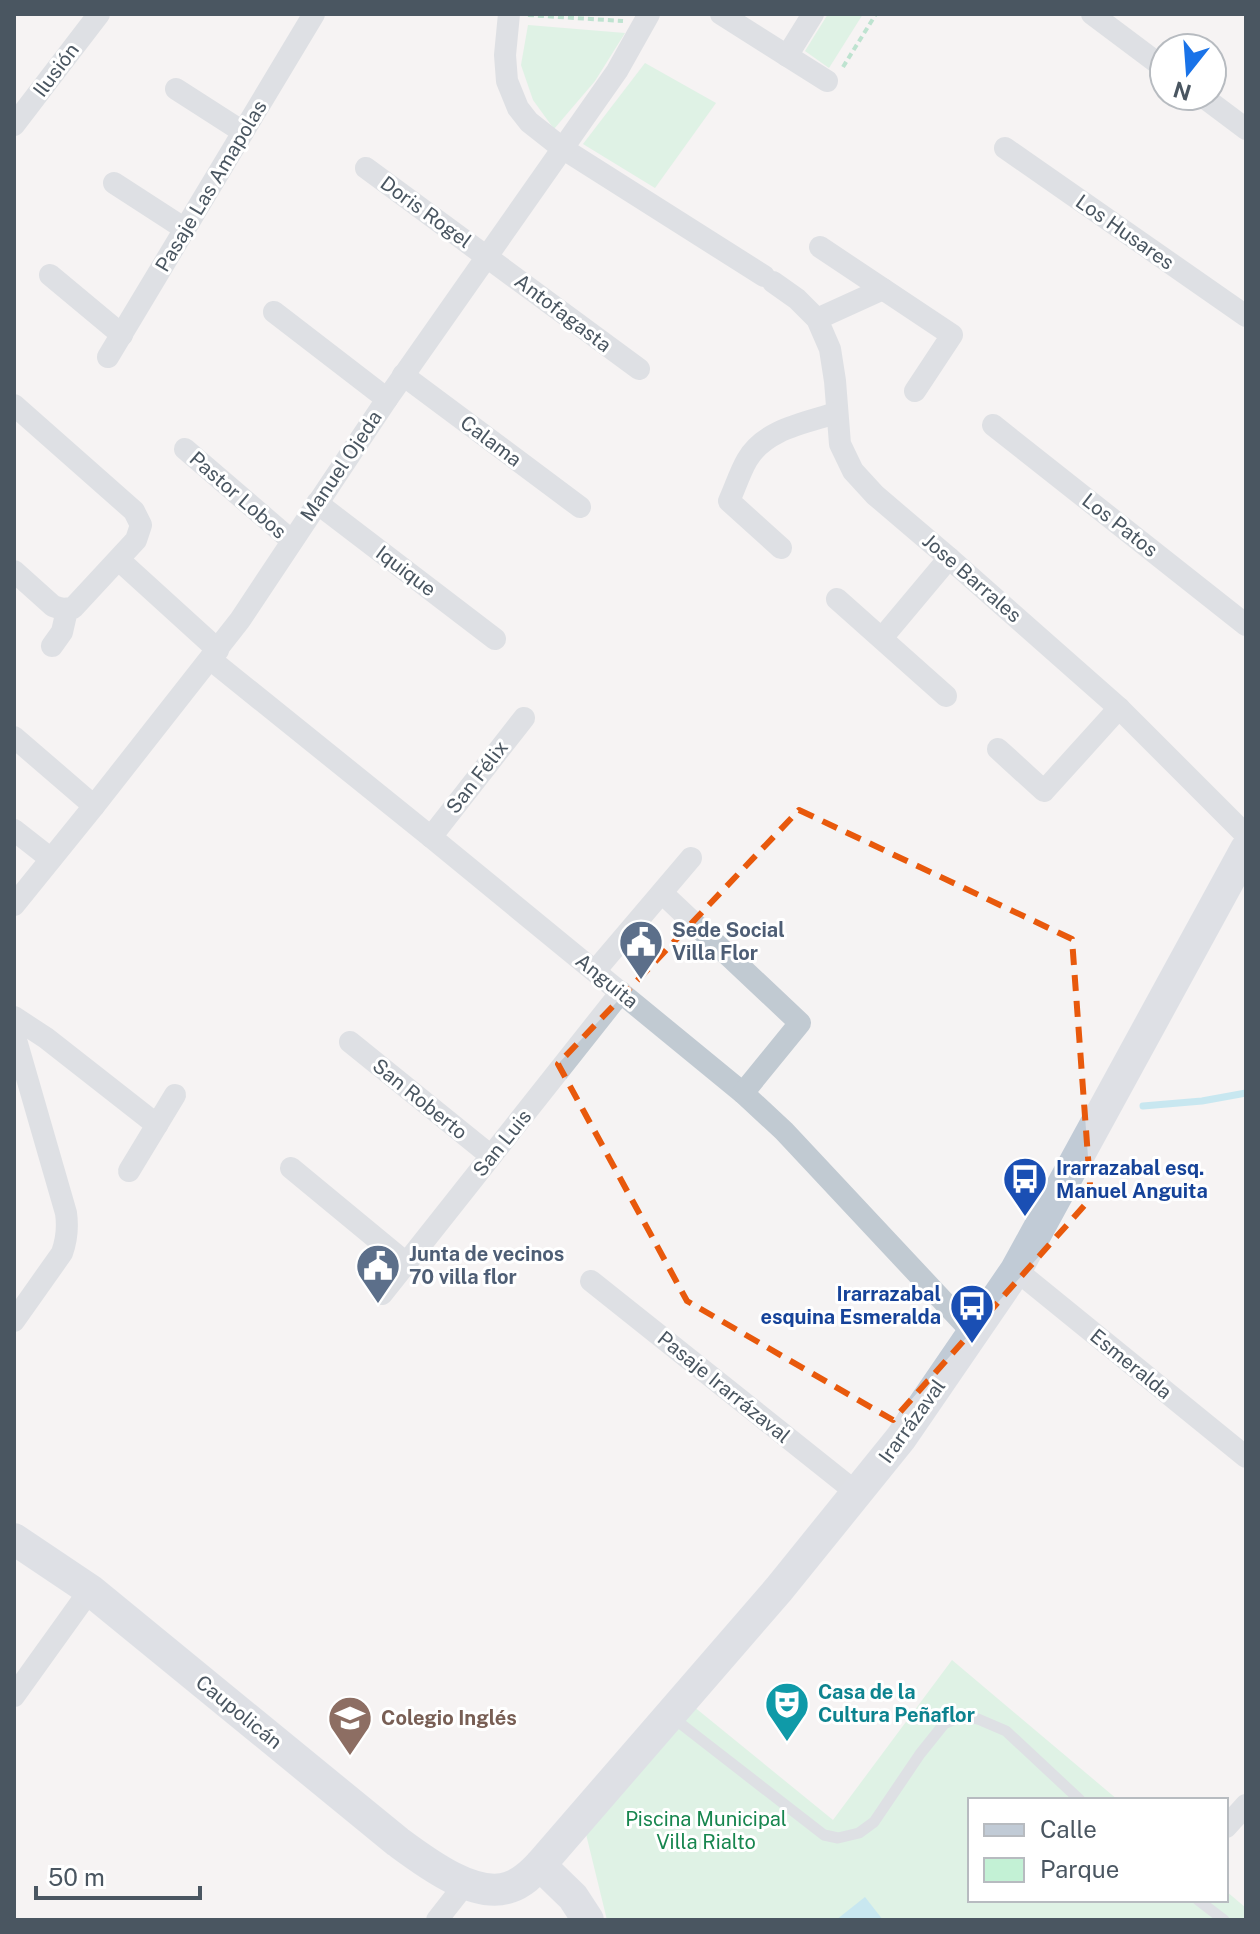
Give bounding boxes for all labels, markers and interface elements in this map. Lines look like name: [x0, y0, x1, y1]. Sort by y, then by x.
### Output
north arrow: [1148, 32, 1228, 112]
street label: Ilusión: [28, 38, 84, 102]
text: N: [1170, 76, 1194, 106]
street label: Pasaje Las Amapolas: [150, 96, 272, 276]
street label: Doris Rogel: [376, 171, 476, 253]
street label: Los Husares: [1071, 189, 1179, 275]
street label: Antofagasta: [510, 269, 616, 357]
street label: Manuel Ojeda: [295, 406, 387, 526]
street label: Calama: [456, 410, 526, 472]
street label: Pastor Lobos: [185, 446, 291, 544]
street label: Los Patos: [1077, 488, 1163, 562]
street label: Jose Barrales: [918, 529, 1026, 627]
street label: Iquique: [371, 541, 441, 601]
street label: San Félix: [441, 736, 513, 818]
public building icon: Sede Social Villa Flor: [617, 918, 665, 981]
place label: Sede Social Villa Flor: [672, 918, 785, 965]
street label: Anguita: [571, 949, 643, 1013]
street label: San Roberto: [368, 1054, 472, 1144]
street label: San Luis: [468, 1105, 536, 1181]
bus stop icon: Irarrazabal esq. Manuel Anguita: [1001, 1155, 1049, 1218]
place label: Irarrazabal esq. Manuel Anguita: [1056, 1156, 1208, 1203]
public building icon: Junta de vecinos 70 villa flor: [354, 1242, 402, 1305]
place label: Junta de vecinos 70 villa flor: [409, 1242, 564, 1289]
place label: Irarrazabal esquina Esmeralda: [760, 1282, 941, 1329]
bus stop icon: Irarrazabal esquina Esmeralda: [948, 1282, 996, 1345]
street label: Esmeralda: [1085, 1324, 1177, 1404]
street label: Pasaje Irarrázaval: [653, 1326, 795, 1448]
street label: Irarrázaval: [874, 1374, 950, 1468]
street label: Caupolicán: [191, 1670, 287, 1754]
theatre icon: Casa de la Cultura Peñaflor: [763, 1680, 811, 1743]
place label: Casa de la Cultura Peñaflor: [818, 1680, 975, 1727]
school or university icon: Colegio Inglés: [326, 1694, 374, 1757]
place label: Colegio Inglés: [381, 1706, 517, 1730]
legend: [968, 1798, 1228, 1902]
park label: Piscina Municipal Villa Rialto: [625, 1807, 787, 1854]
text: Calle: [1040, 1815, 1097, 1843]
scale bar: [36, 1850, 200, 1900]
text: Parque: [1040, 1855, 1119, 1883]
text: 50 m: [48, 1863, 105, 1891]

